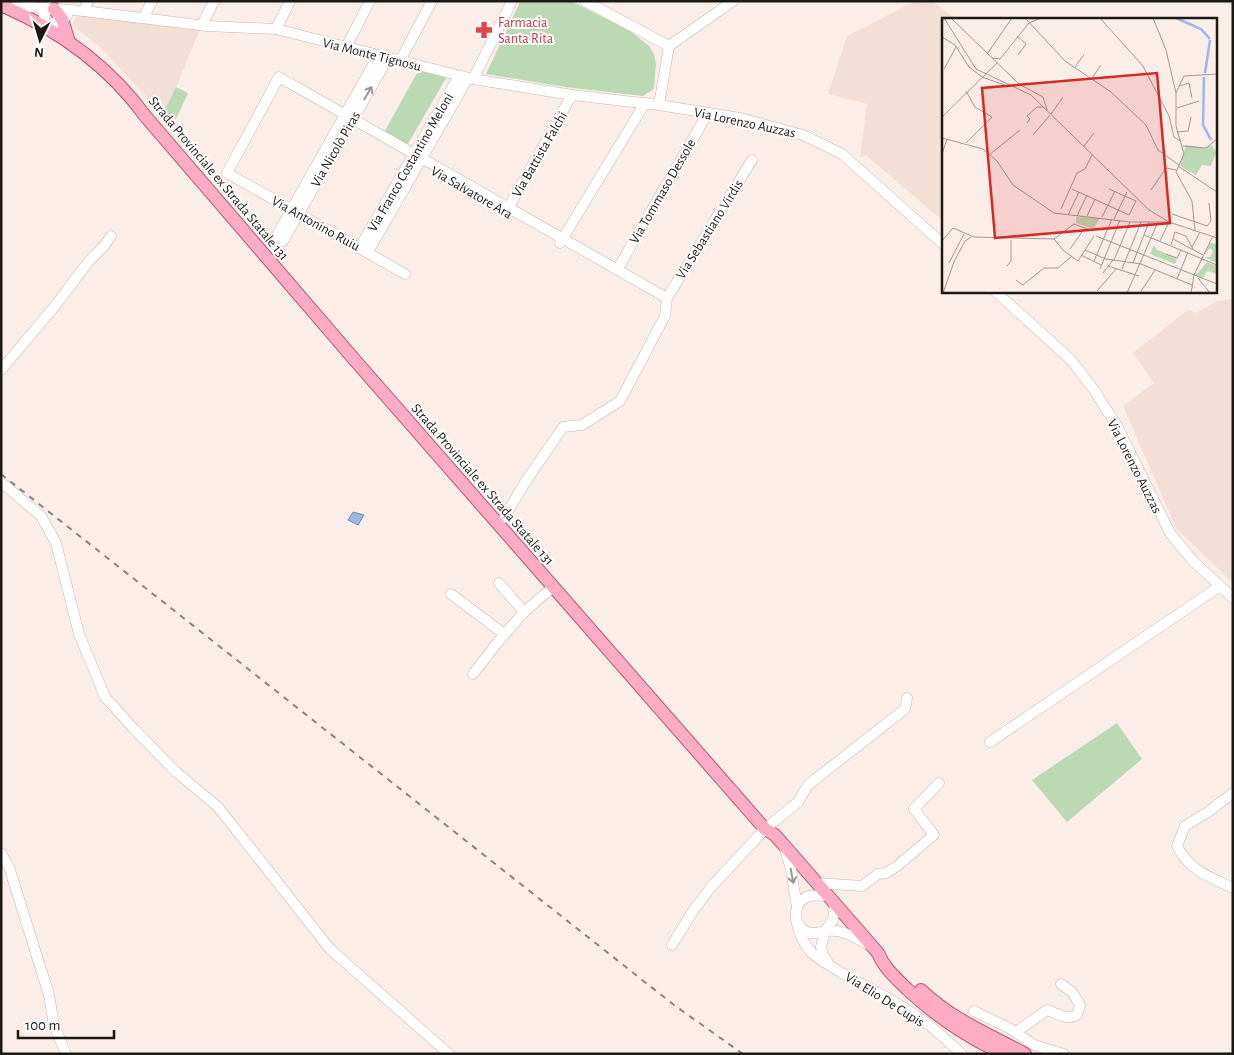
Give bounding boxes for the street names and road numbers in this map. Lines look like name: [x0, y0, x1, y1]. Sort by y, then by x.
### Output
street label: Via Monte Tignosu: [321, 36, 423, 74]
street label: Via Franco Costantino Meloni: [365, 91, 456, 234]
street label: Strada Provinciale ex Strada Statale 131: [146, 94, 291, 263]
street label: Via Lorenzo Auzzas: [693, 105, 797, 141]
street label: Via Nicolò Piras: [309, 109, 363, 190]
street label: Via Battista Falchi: [510, 109, 570, 200]
street label: Via Tommaso Dessole: [627, 137, 699, 246]
street label: Via Salvatore Ara: [428, 164, 515, 222]
street label: Via Sebastiano Virdis: [674, 178, 746, 282]
street label: Via Antonino Ruiu: [269, 194, 362, 254]
street label: Strada Provinciale ex Strada Statale 131: [408, 401, 556, 568]
street label: Via Lorenzo Auzzas: [1104, 417, 1164, 516]
street label: Via Elio De Cupis: [842, 970, 927, 1030]

